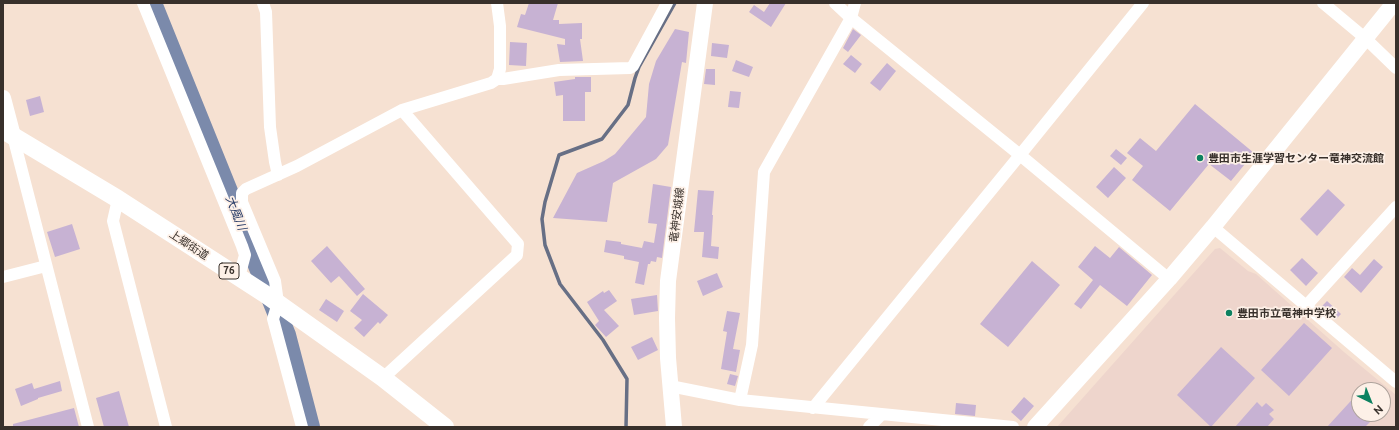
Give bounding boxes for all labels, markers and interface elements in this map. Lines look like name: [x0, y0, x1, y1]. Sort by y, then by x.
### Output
place label: 豊田市生涯学習センター竜神交流館: [1208, 151, 1384, 165]
marker: 豊田市生涯学習センター竜神交流館: [1195, 153, 1205, 163]
street label: 竜神安城線: [667, 187, 687, 243]
water label: 大風川: [223, 194, 249, 232]
street label: 上郷街道: [167, 227, 211, 263]
road number: 76: [219, 263, 239, 279]
place label: 豊田市立竜神中学校: [1237, 306, 1336, 320]
marker: 豊田市立竜神中学校: [1224, 308, 1234, 318]
north arrow: [1351, 382, 1391, 422]
text: N: [1371, 403, 1386, 417]

